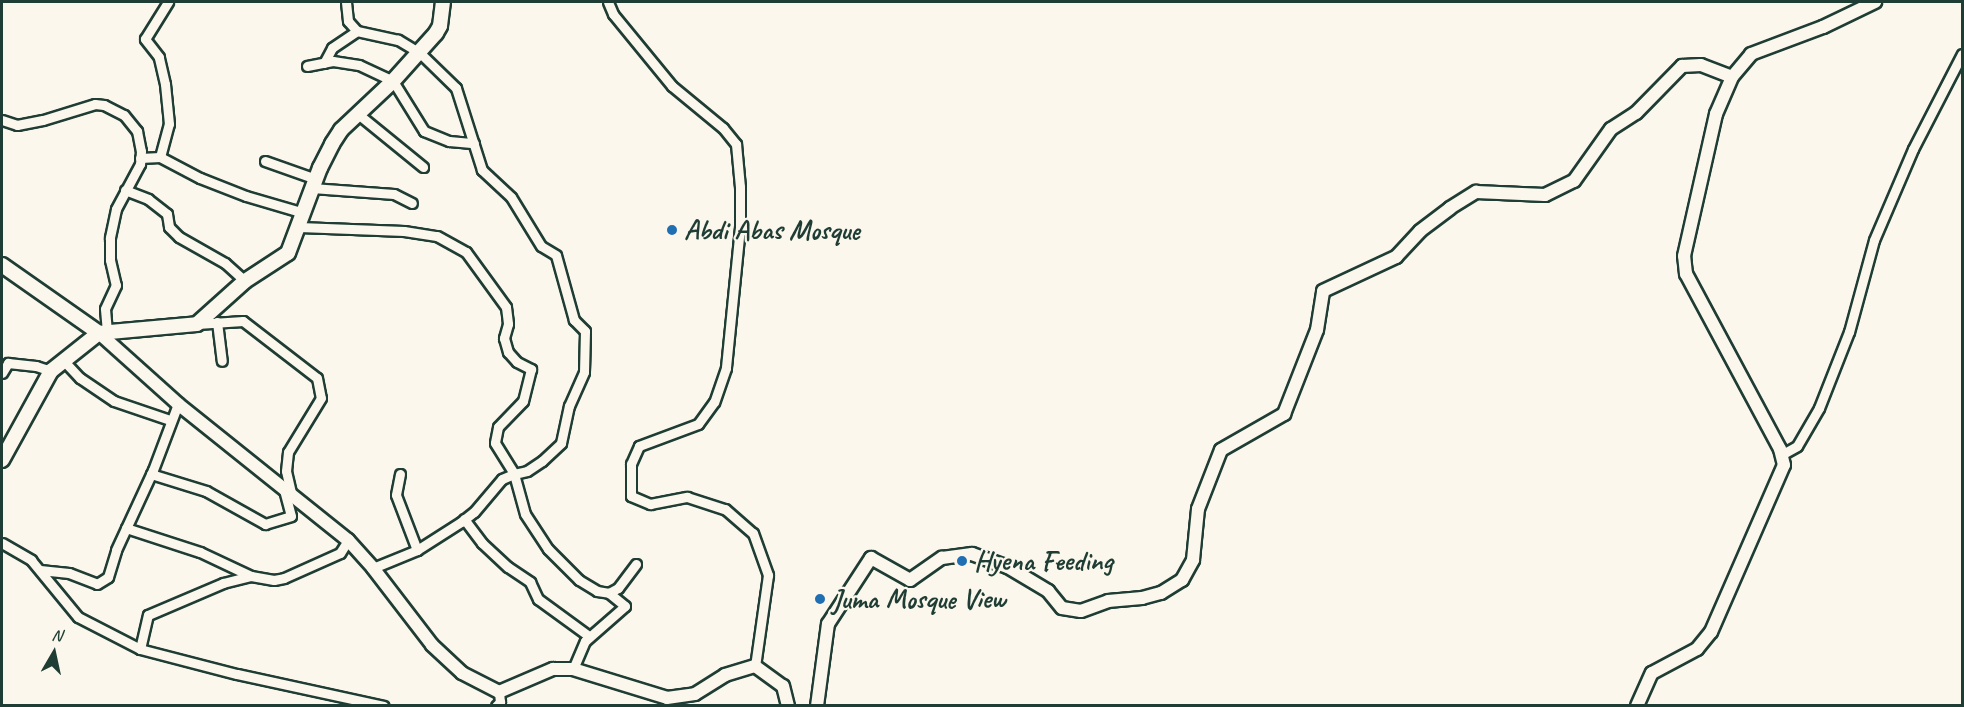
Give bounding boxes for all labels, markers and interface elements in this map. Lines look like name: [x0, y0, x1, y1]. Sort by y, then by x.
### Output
place label: Abdi Abas Mosque: [684, 213, 860, 247]
marker: Abdi Abas Mosque: [665, 223, 679, 237]
place label: Hyena Feeding: [974, 544, 1112, 578]
marker: Hyena Feeding: [955, 554, 969, 568]
place label: Juma Mosque View: [832, 582, 1005, 616]
marker: Juma Mosque View: [813, 592, 827, 606]
north arrow: [24, 623, 84, 683]
text: N: [50, 625, 63, 646]

